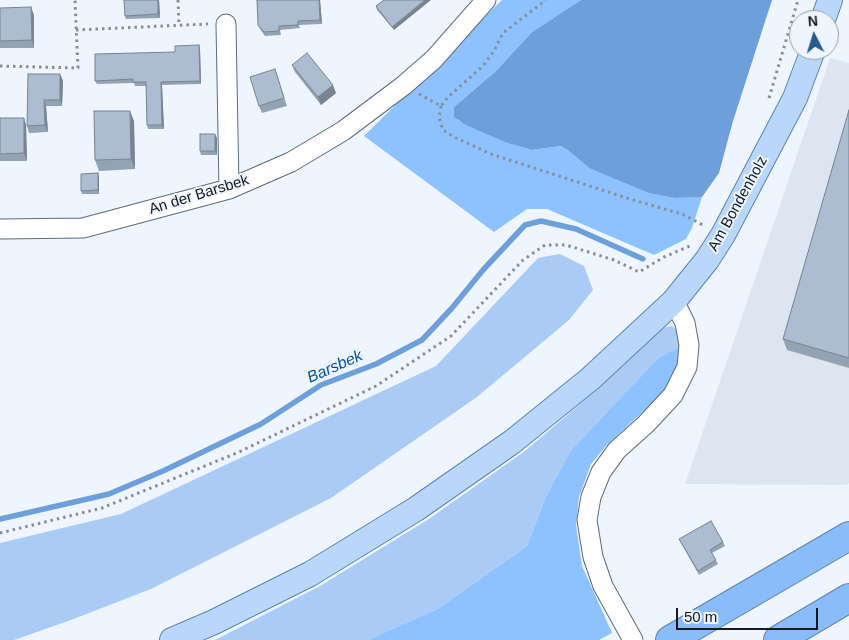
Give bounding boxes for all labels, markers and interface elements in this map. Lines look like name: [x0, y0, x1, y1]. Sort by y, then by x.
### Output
north arrow: [789, 10, 839, 60]
text: N: [807, 13, 819, 29]
street label: Am Bondenholz: [704, 153, 772, 255]
street label: An der Barsbek: [147, 171, 251, 219]
water label: Barsbek: [304, 346, 366, 388]
scale bar: [679, 598, 822, 630]
text: 50 m: [684, 608, 717, 625]

